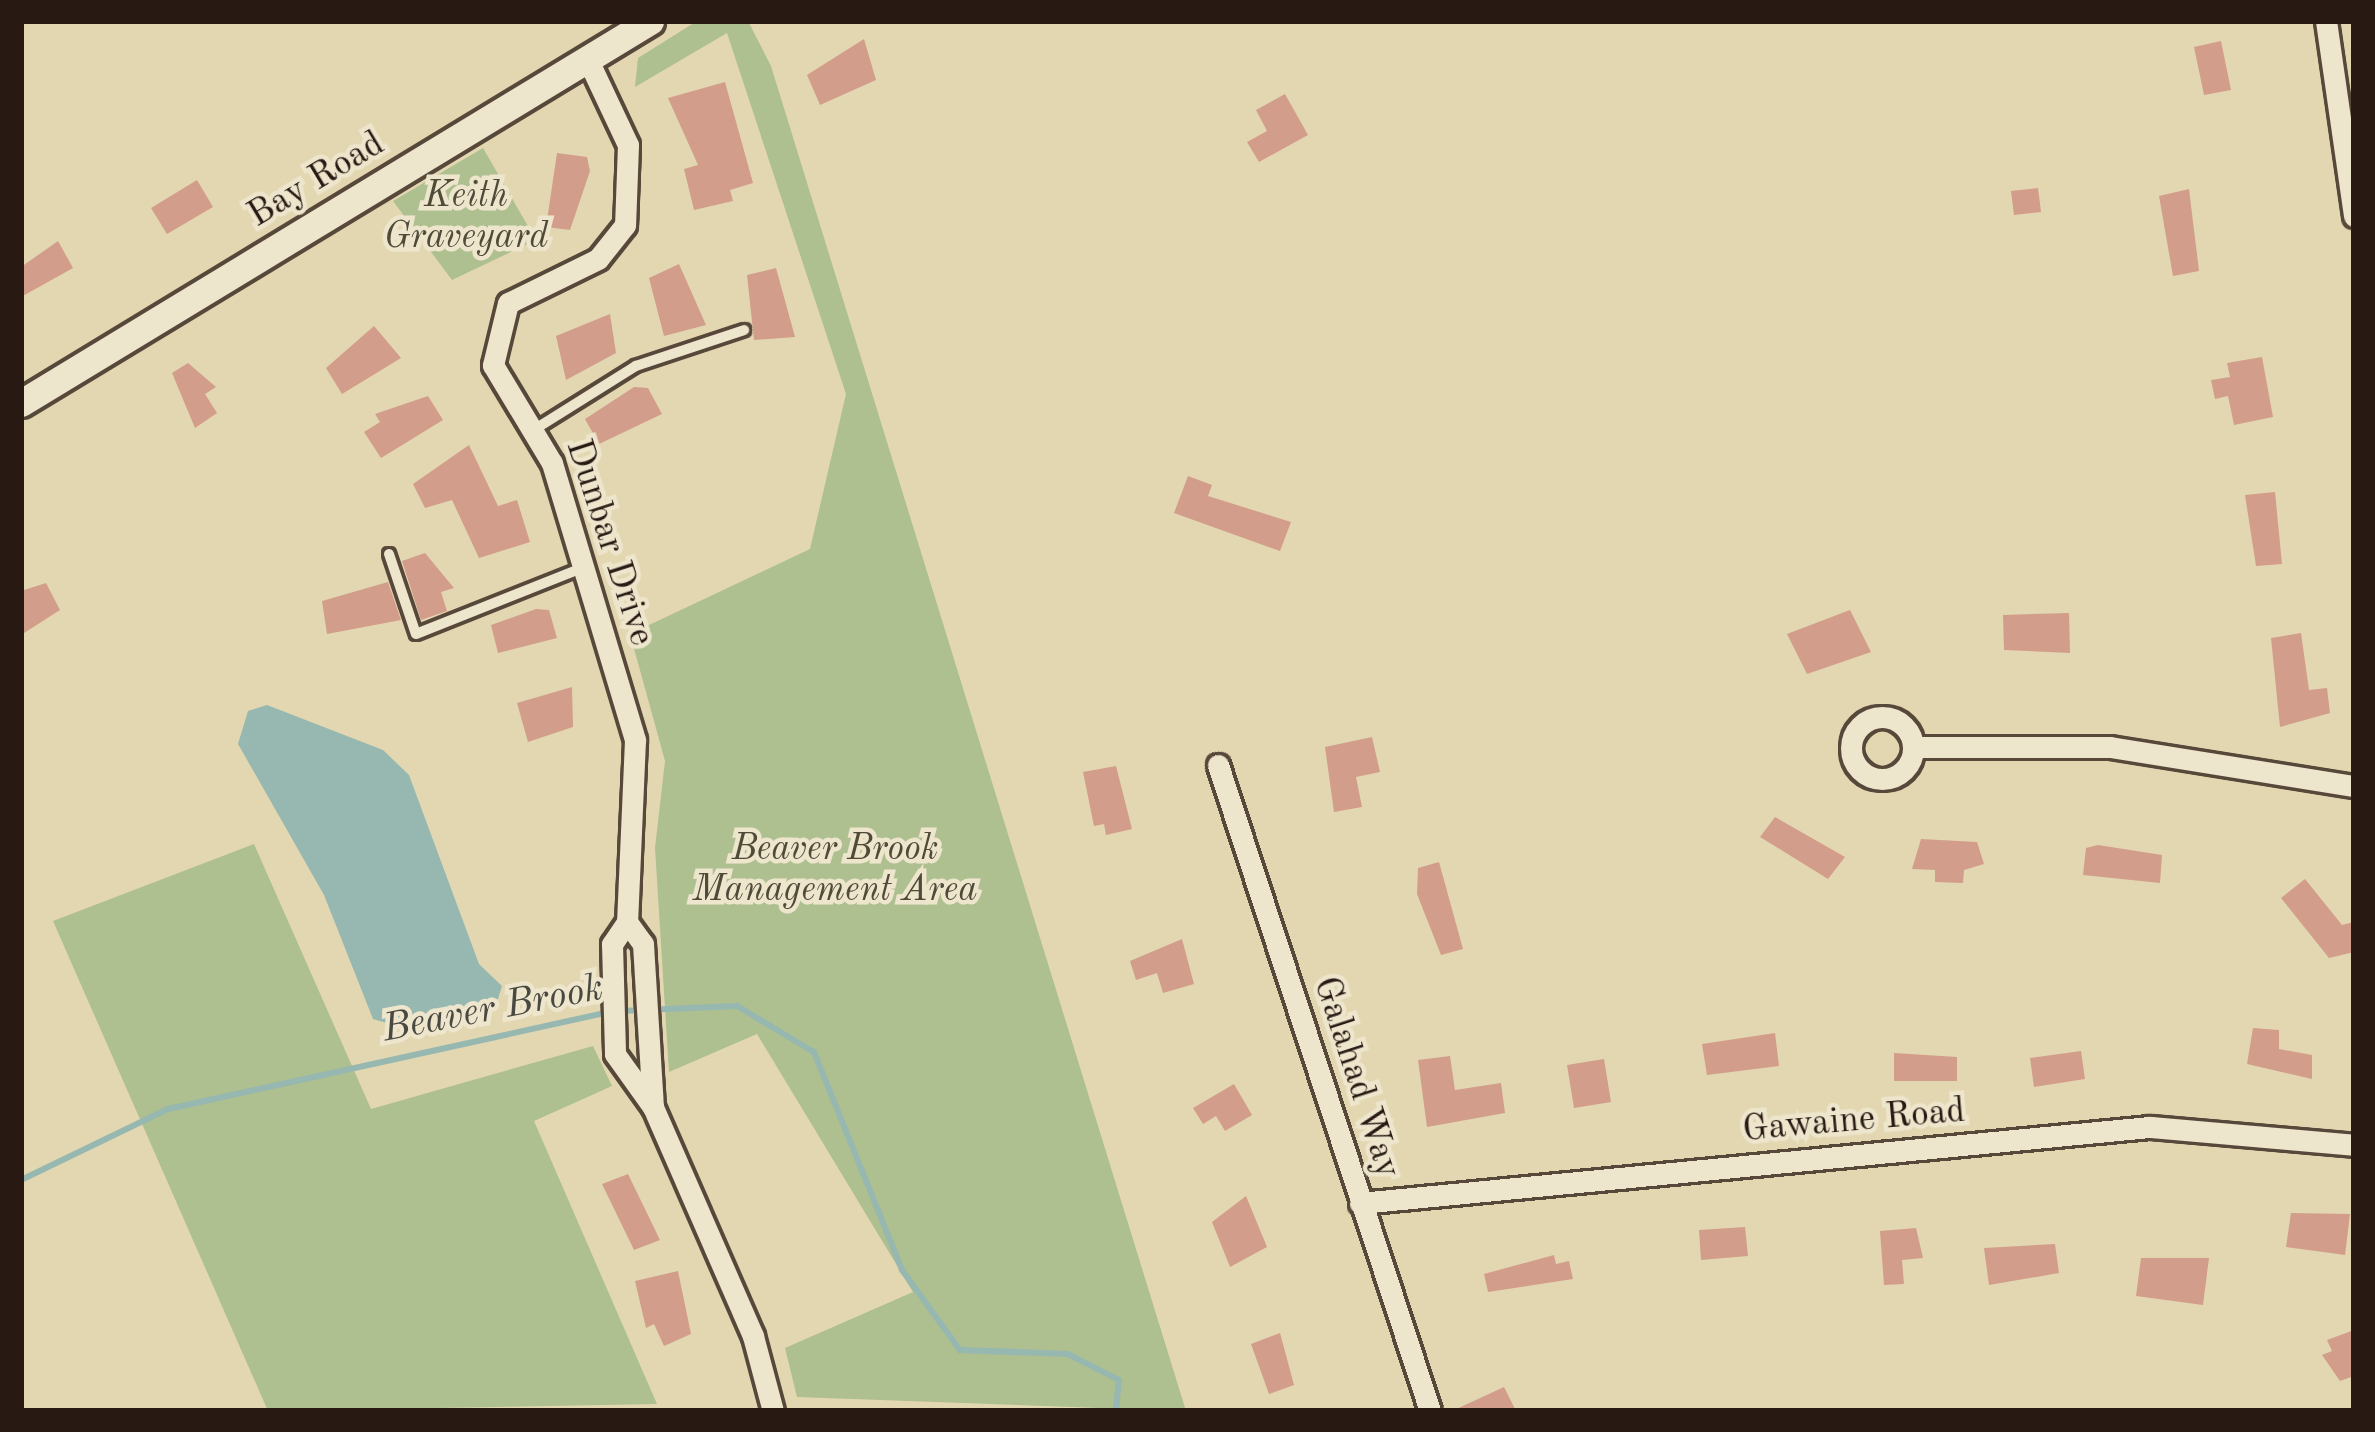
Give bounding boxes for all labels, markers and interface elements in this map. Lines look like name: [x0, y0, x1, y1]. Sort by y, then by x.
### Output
street label: Bay Road: [241, 123, 393, 239]
park label: Keith Graveyard: [384, 175, 548, 260]
street label: Dunbar Drive: [554, 434, 662, 652]
park label: Beaver Brook Management Area: [692, 828, 978, 913]
water label: Beaver Brook: [379, 966, 607, 1054]
street label: Galahad Way: [1302, 972, 1408, 1184]
street label: Gawaine Road: [1741, 1091, 1967, 1153]

